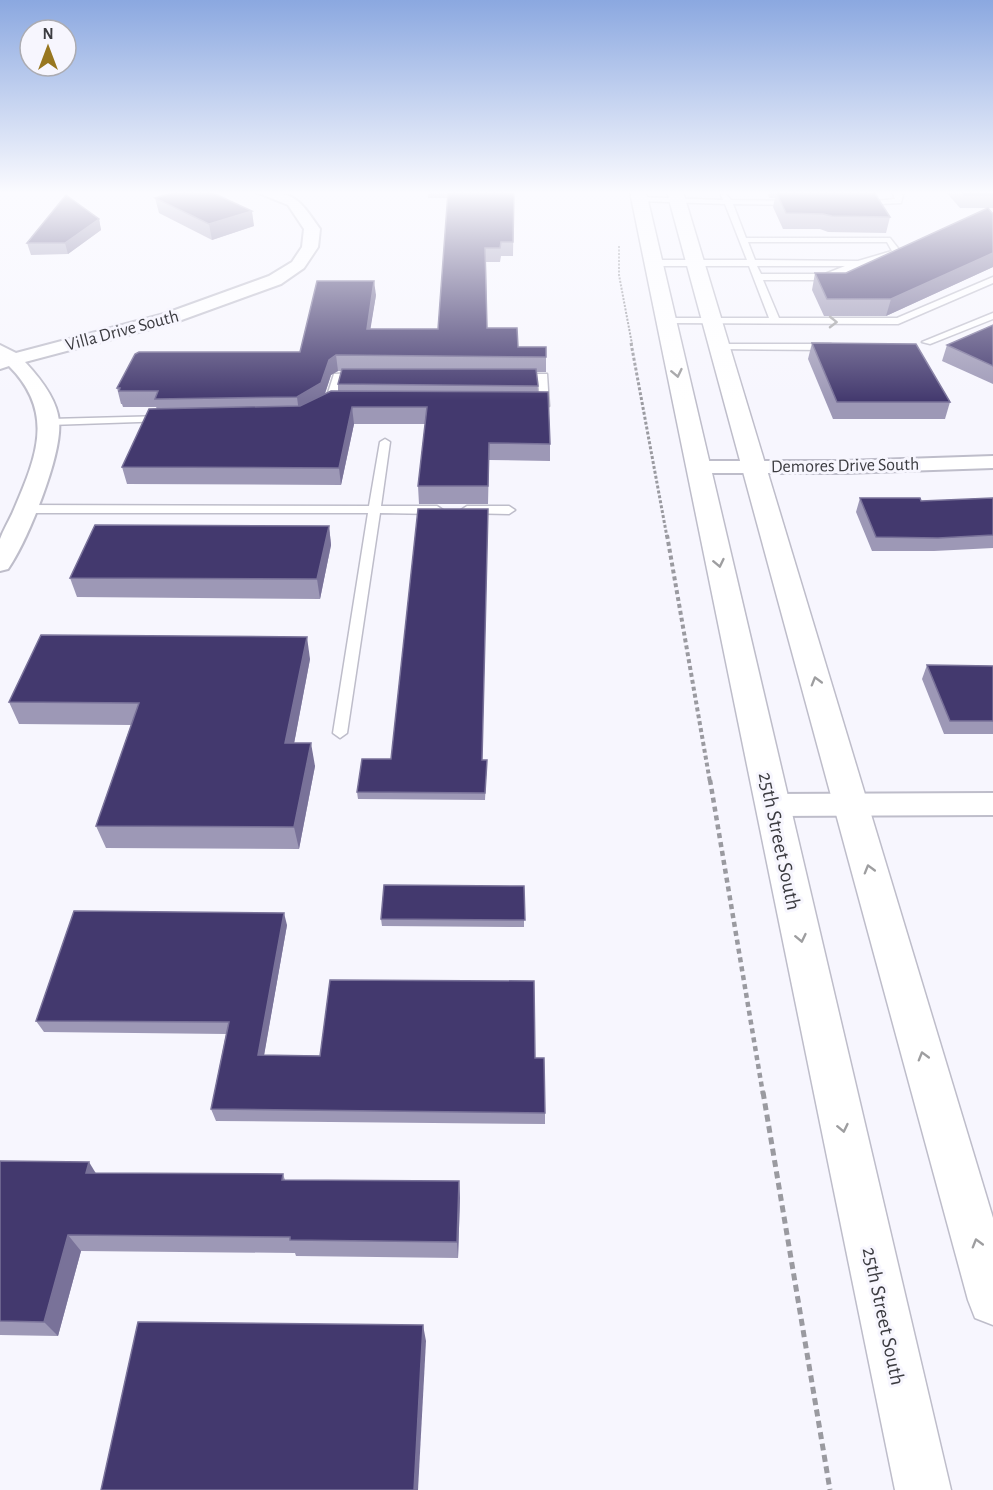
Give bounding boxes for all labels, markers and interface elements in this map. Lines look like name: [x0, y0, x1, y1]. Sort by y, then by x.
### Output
north arrow: [18, 18, 78, 78]
text: N: [42, 26, 54, 42]
street label: Villa Drive South: [64, 307, 181, 355]
one-way arrow: [829, 316, 838, 328]
one-way arrow: [670, 367, 683, 377]
street label: Demores Drive South: [771, 456, 919, 476]
one-way arrow: [712, 558, 725, 568]
one-way arrow: [810, 676, 823, 686]
street label: 25th Street South: [755, 770, 804, 912]
one-way arrow: [864, 864, 876, 874]
one-way arrow: [794, 933, 807, 943]
one-way arrow: [918, 1051, 930, 1062]
one-way arrow: [836, 1123, 849, 1133]
one-way arrow: [972, 1238, 984, 1249]
street label: 25th Street South: [859, 1245, 908, 1387]

